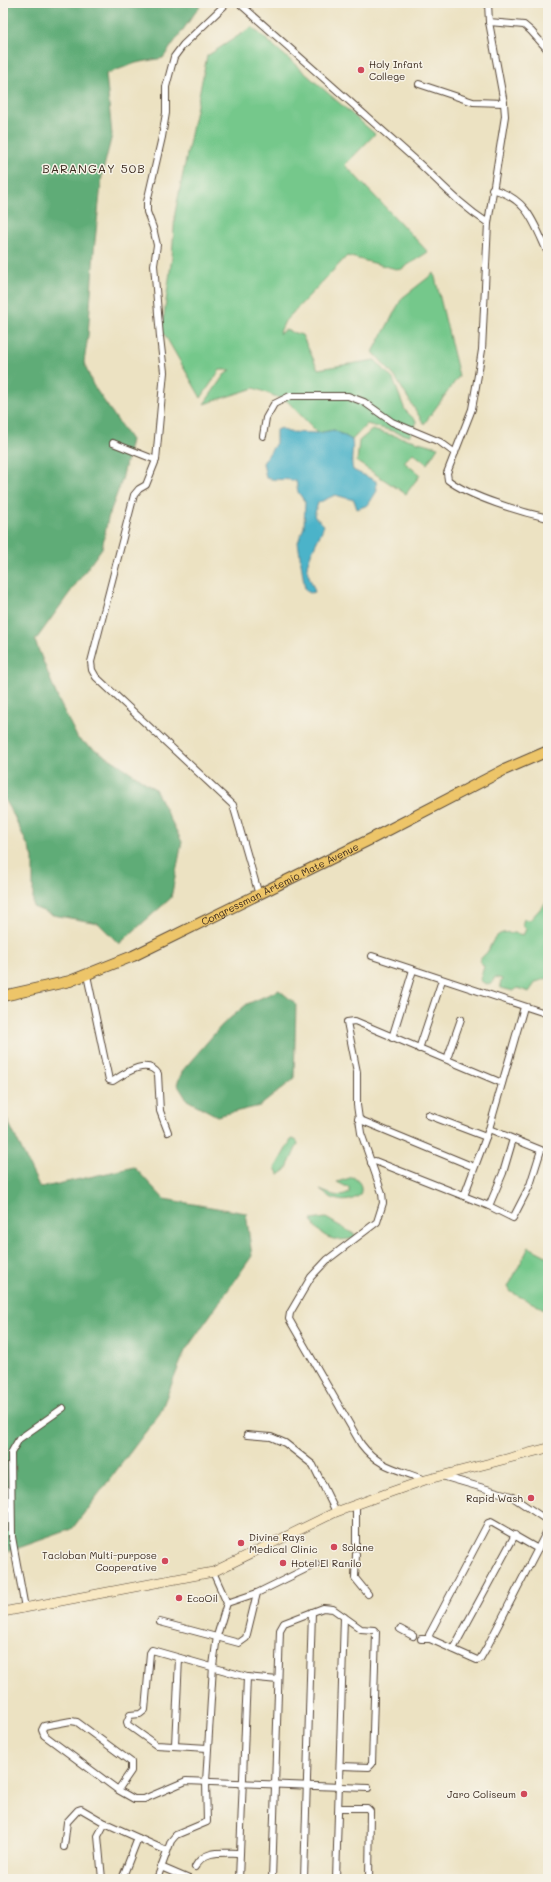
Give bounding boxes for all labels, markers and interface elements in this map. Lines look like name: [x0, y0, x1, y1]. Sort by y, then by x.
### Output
place label: Holy Infant College: [369, 57, 423, 83]
marker: Holy Infant College: [356, 65, 366, 75]
district label: BARANGAY 50B: [42, 160, 146, 176]
street label: Congressman Artemio Mate Avenue: [199, 839, 361, 928]
place label: Rapid Wash: [466, 1491, 523, 1505]
marker: Rapid Wash: [526, 1493, 536, 1503]
place label: Divine Rays Medical Clinic: [249, 1530, 318, 1556]
marker: Divine Rays Medical Clinic: [236, 1538, 246, 1548]
place label: Solane: [342, 1540, 374, 1554]
marker: Solane: [329, 1542, 339, 1552]
place label: Tacloban Multi-purpose Cooperative: [42, 1548, 157, 1574]
marker: Tacloban Multi-purpose Cooperative: [160, 1556, 170, 1566]
place label: Hotel El Ranilo: [291, 1556, 362, 1570]
marker: Hotel El Ranilo: [278, 1558, 288, 1568]
place label: EcoOil: [187, 1591, 218, 1605]
marker: EcoOil: [174, 1593, 184, 1603]
place label: Jaro Coliseum: [447, 1787, 516, 1801]
marker: Jaro Coliseum: [519, 1789, 529, 1799]

